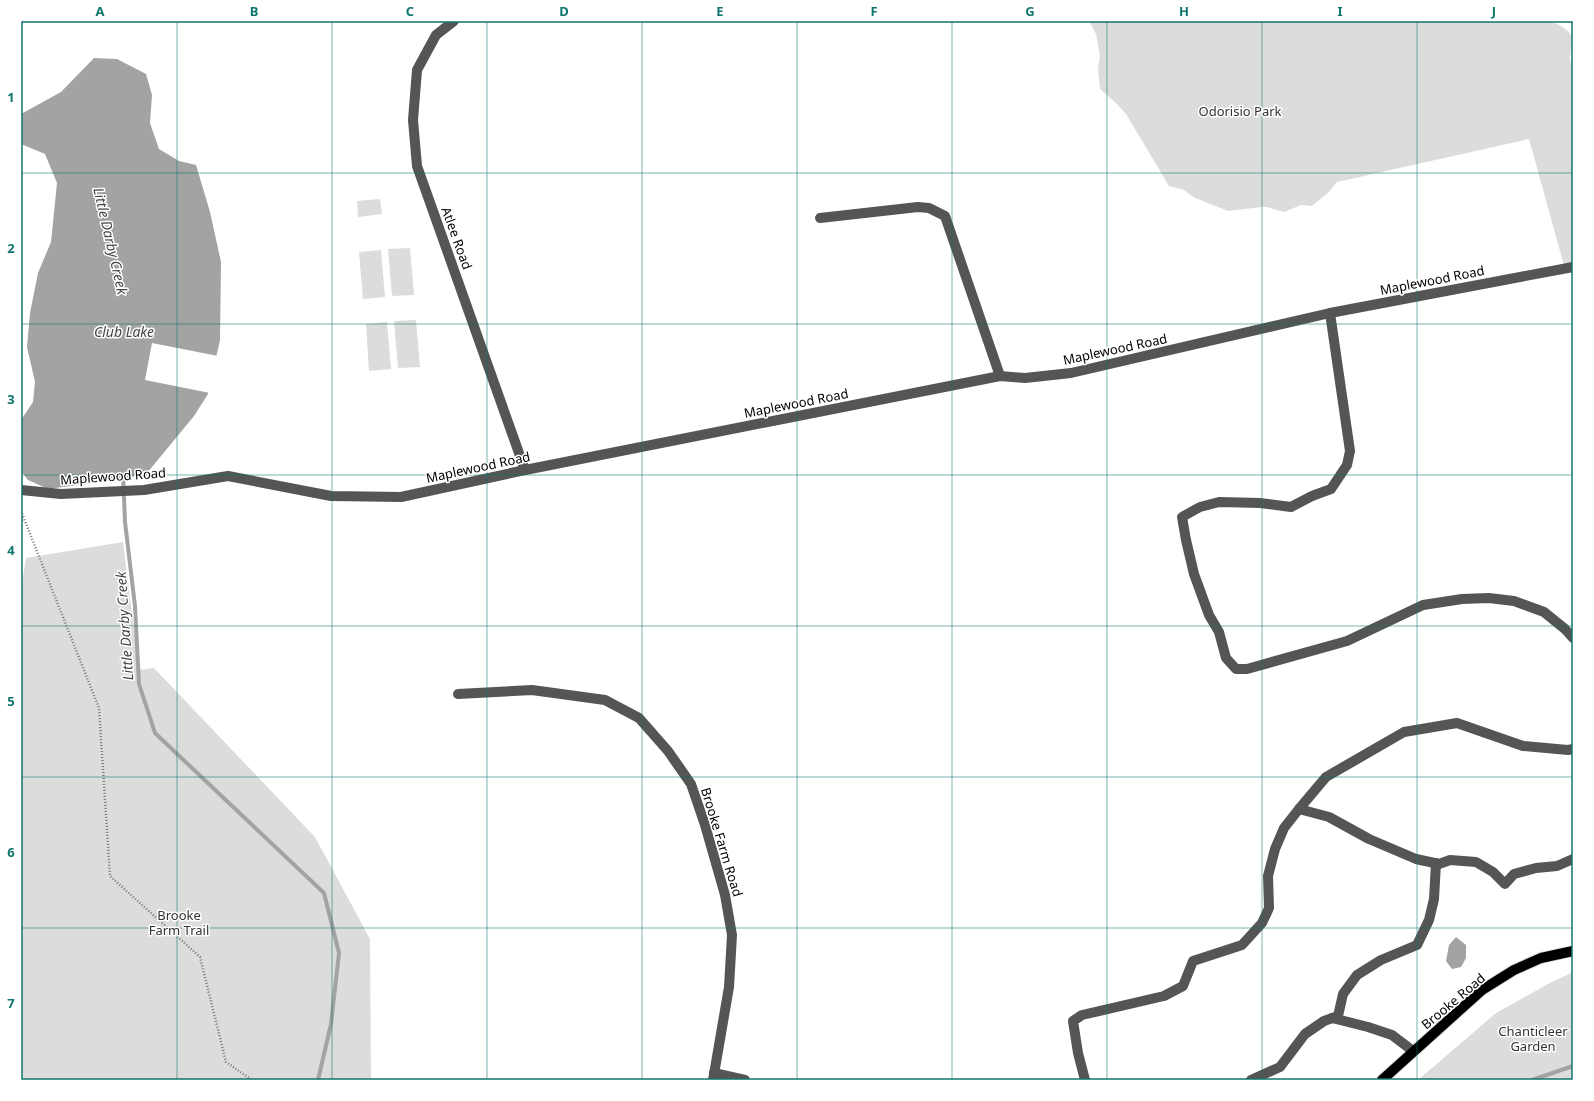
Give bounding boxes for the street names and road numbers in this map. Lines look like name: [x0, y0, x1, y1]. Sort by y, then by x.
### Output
street label: Atlee Road: [437, 204, 477, 272]
street label: Maplewood Road: [1378, 261, 1486, 299]
street label: Maplewood Road: [1061, 329, 1169, 369]
street label: Maplewood Road: [742, 384, 850, 422]
street label: Maplewood Road: [424, 447, 532, 487]
street label: Maplewood Road: [59, 463, 167, 489]
street label: Brooke Farm Road: [697, 785, 747, 899]
street label: Brooke Road: [1417, 969, 1489, 1033]

